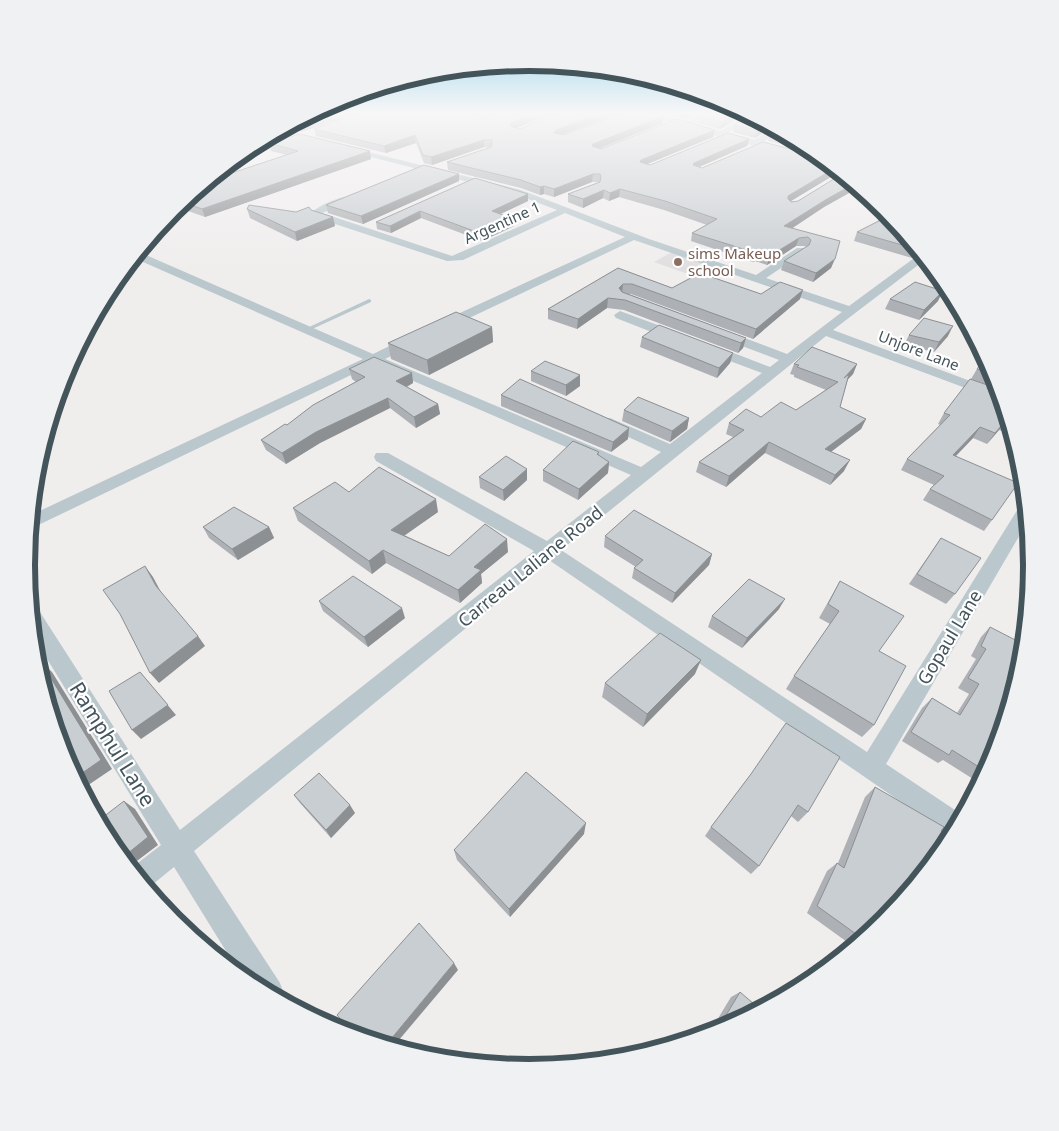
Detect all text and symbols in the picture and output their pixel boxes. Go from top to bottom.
street label: Argentine 1 [460,196,544,248]
place label: sims Makeup school [688,243,781,280]
marker: sims Makeup school [672,256,684,268]
street label: Unjore Lane [876,325,962,375]
street label: Carreau Laliane Road [452,500,608,632]
street label: Gopaul Lane [911,585,987,689]
street label: Ramphul Lane [64,676,162,812]

